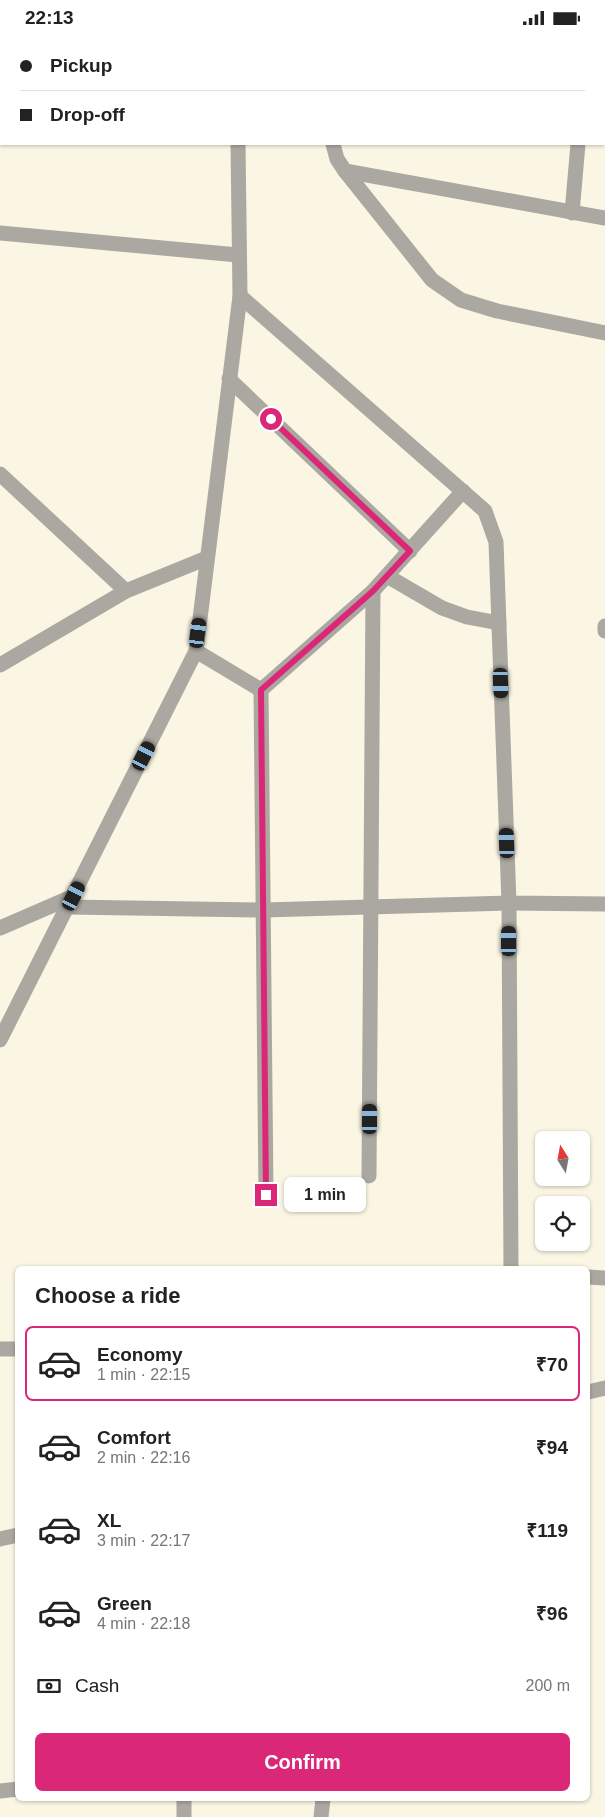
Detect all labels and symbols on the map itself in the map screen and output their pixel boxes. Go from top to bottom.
route start [260,408,282,430]
car [188,617,207,649]
car [492,668,509,698]
car [130,739,157,773]
car [498,828,515,858]
car [60,879,87,913]
car [501,926,516,956]
car [362,1104,377,1134]
north arrow [535,1131,590,1186]
callout: 1 min [284,1177,366,1213]
route end [255,1184,277,1206]

